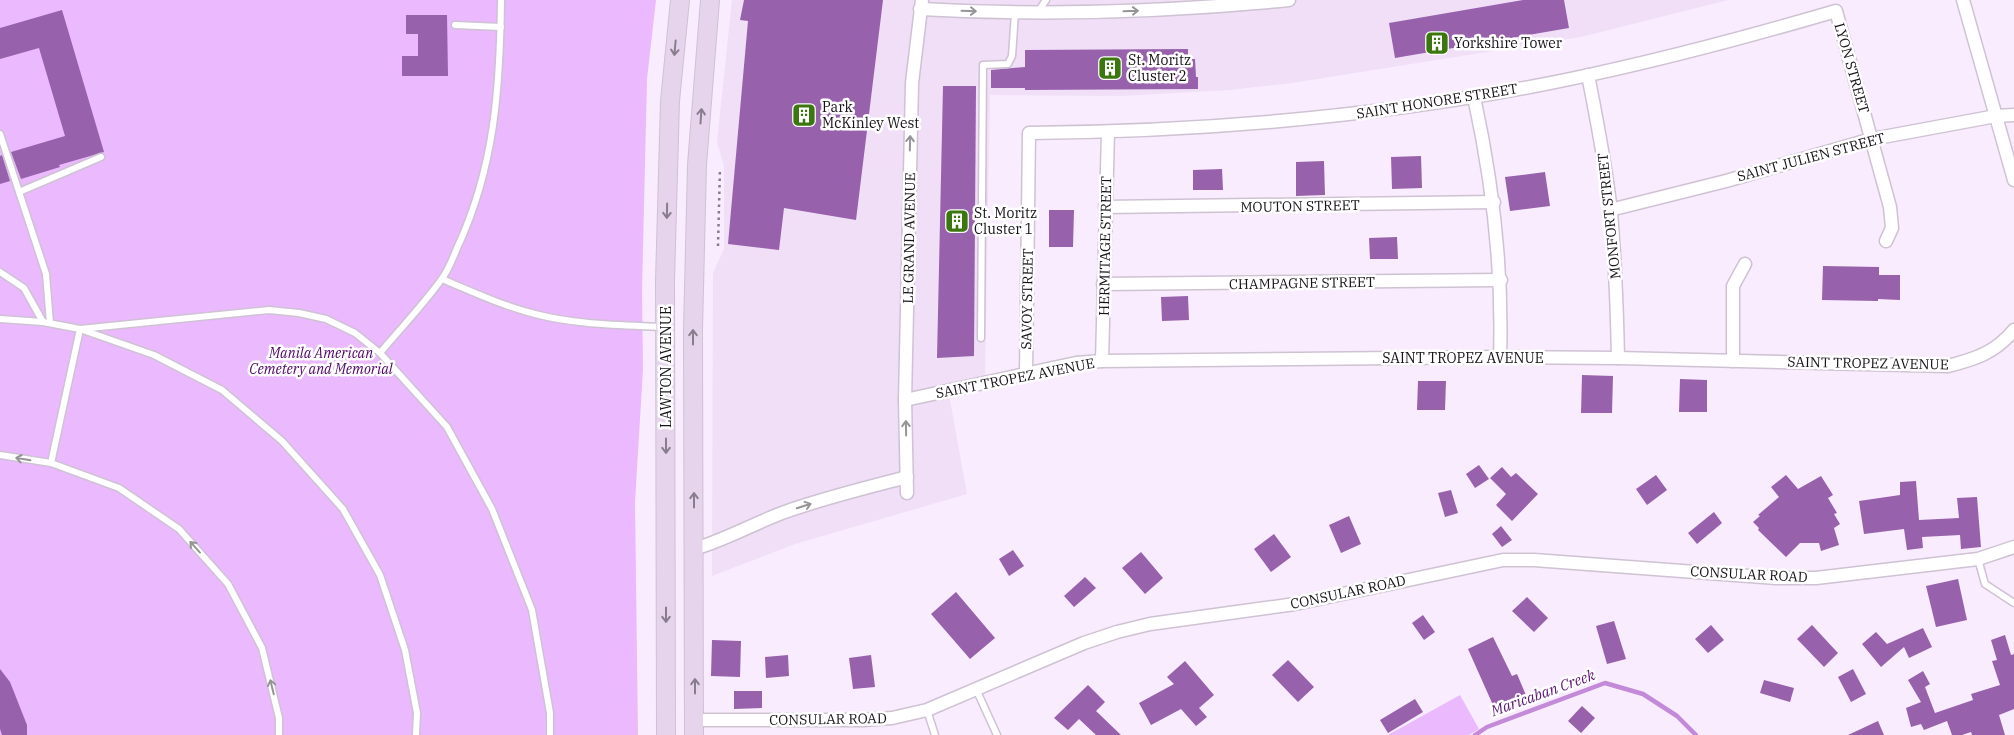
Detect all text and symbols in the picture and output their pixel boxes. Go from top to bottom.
one-way arrow [960,6,976,16]
one-way arrow [1123,7,1139,16]
street label: LYON STREET [1830,21,1874,115]
building icon: Yorkshire Tower [1424,30,1450,56]
place label: Yorkshire Tower [1454,34,1563,52]
one-way arrow [670,40,680,56]
place label: St. Moritz Cluster 2 [1128,51,1191,85]
building icon: St. Moritz Cluster 2 [1097,55,1123,81]
street label: SAINT HONORE STREET [1355,79,1519,123]
place label: Park McKinley West [822,98,919,132]
building icon: Park McKinley West [791,102,817,128]
one-way arrow [696,108,706,124]
street label: SAINT JULIEN STREET [1735,129,1887,185]
one-way arrow [906,136,915,152]
street label: MONFORT STREET [1593,152,1625,280]
street label: LE GRAND AVENUE [899,172,919,304]
street label: HERMITAGE STREET [1095,176,1115,316]
street label: MOUTON STREET [1240,196,1360,216]
one-way arrow [662,202,671,218]
place label: St. Moritz Cluster 1 [974,204,1037,238]
building icon: St. Moritz Cluster 1 [944,208,970,234]
street label: SAVOY STREET [1017,248,1037,350]
street label: CHAMPAGNE STREET [1229,273,1375,293]
street label: LAWTON AVENUE [657,306,675,428]
one-way arrow [688,330,698,346]
park label: Manila American Cemetery and Memorial [249,344,394,378]
street label: SAINT TROPEZ AVENUE [1382,349,1544,367]
street label: SAINT TROPEZ AVENUE [1787,353,1949,373]
street label: SAINT TROPEZ AVENUE [934,354,1096,402]
one-way arrow [901,421,911,437]
one-way arrow [661,438,671,454]
one-way arrow [15,453,31,463]
one-way arrow [689,492,699,508]
one-way arrow [795,500,811,510]
one-way arrow [189,540,201,553]
street label: CONSULAR ROAD [1690,562,1808,586]
street label: CONSULAR ROAD [1289,571,1407,613]
one-way arrow [661,606,671,622]
water label: Maricaban Creek [1487,665,1598,721]
one-way arrow [690,679,699,695]
one-way arrow [266,680,276,696]
street label: CONSULAR ROAD [769,709,887,729]

